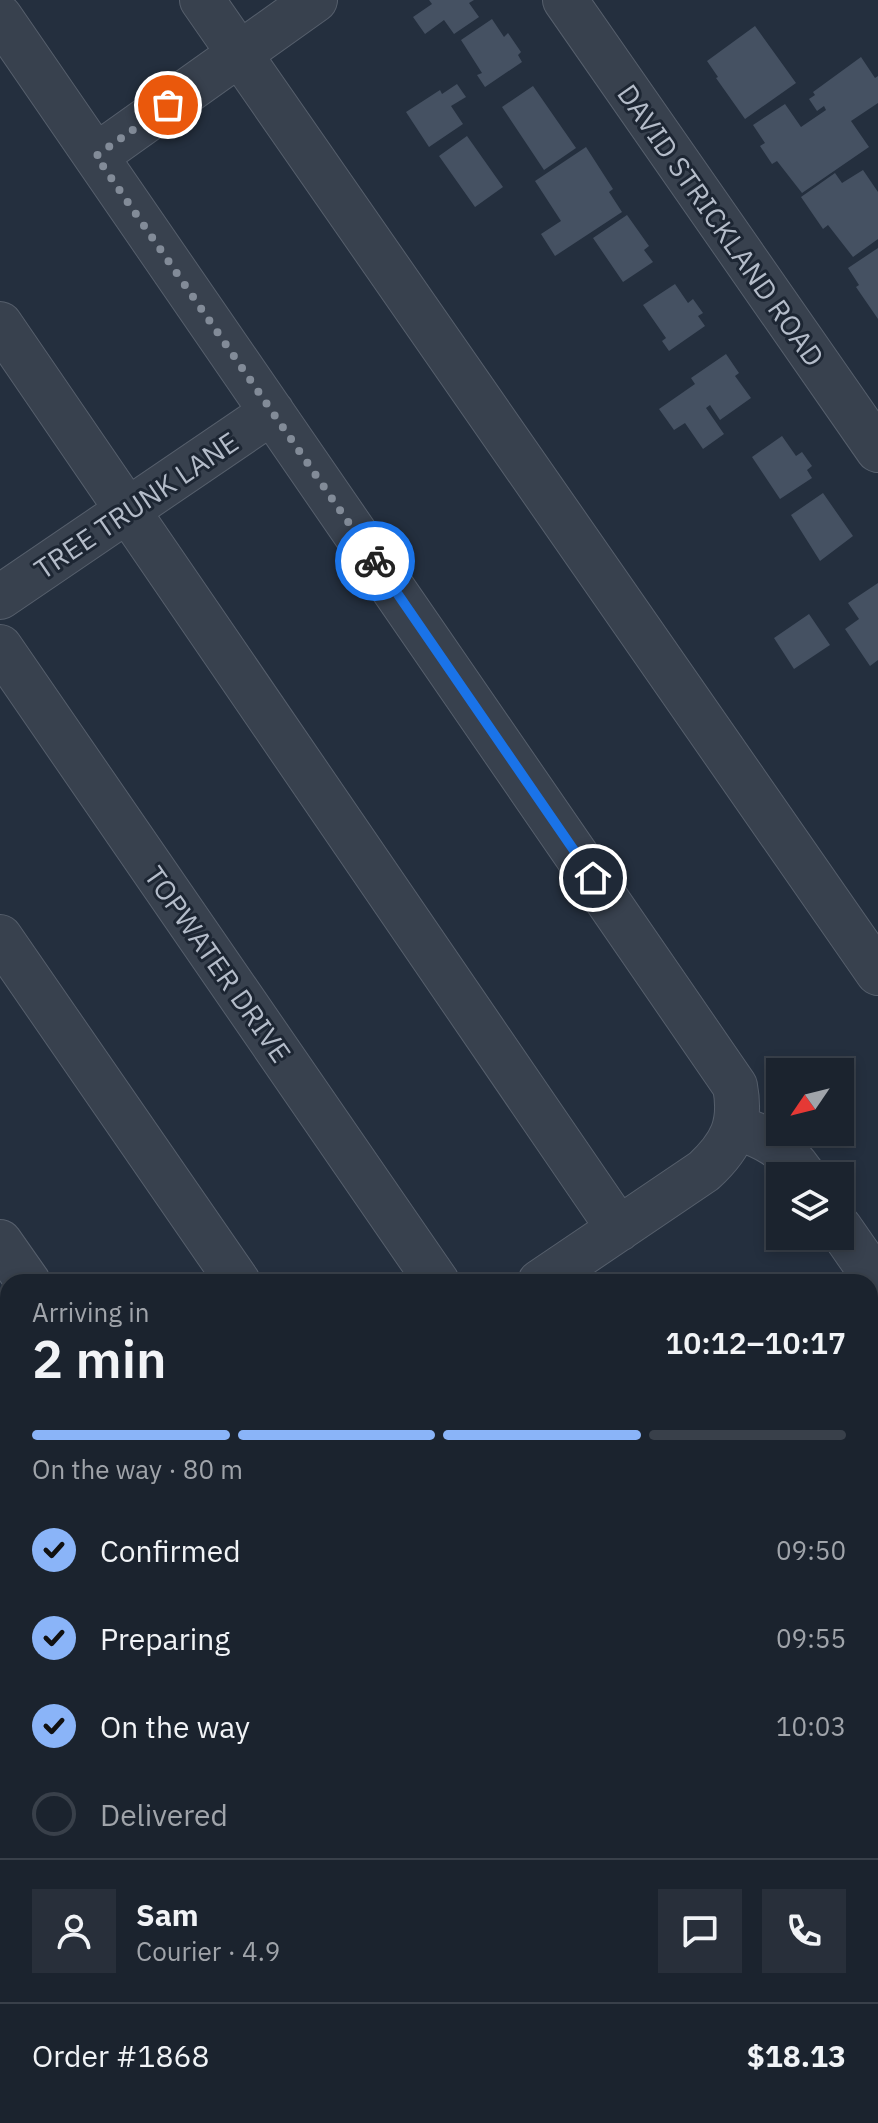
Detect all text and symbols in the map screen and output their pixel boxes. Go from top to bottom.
pin [134,71,202,139]
street label: DAVID STRICKLAND ROAD [609,77,833,373]
icon: bag [146,83,190,127]
street label: TREE TRUNK LANE [27,423,245,587]
courier [335,521,415,601]
icon: bike [353,539,397,583]
pin [559,844,627,912]
icon: home [571,856,615,900]
street label: TOPWATER DRIVE [136,859,300,1069]
north arrow [766,1058,854,1146]
map controls [766,1058,854,1250]
button: layers [766,1162,854,1250]
text: Arriving in [32,1295,149,1329]
text: 10:12–10:17 [665,1323,846,1362]
text: 2 min [32,1325,167,1392]
text: On the way · 80 m [32,1452,243,1486]
icon: check [32,1528,76,1572]
text: Confirmed [100,1531,241,1570]
text: 09:50 [776,1533,846,1567]
icon: check [32,1616,76,1660]
text: Preparing [100,1619,230,1658]
text: 09:55 [776,1621,846,1655]
icon: check [32,1704,76,1748]
text: On the way [100,1707,250,1746]
text: 10:03 [776,1709,846,1743]
text: Delivered [100,1795,228,1834]
button: person [32,1889,116,1973]
button: chat [658,1889,742,1973]
button: phone [762,1889,846,1973]
text: Sam [136,1895,199,1934]
text: Courier · 4.9 [136,1934,280,1968]
text: Order #1868 [32,2036,209,2075]
text: $18.13 [747,2036,846,2075]

